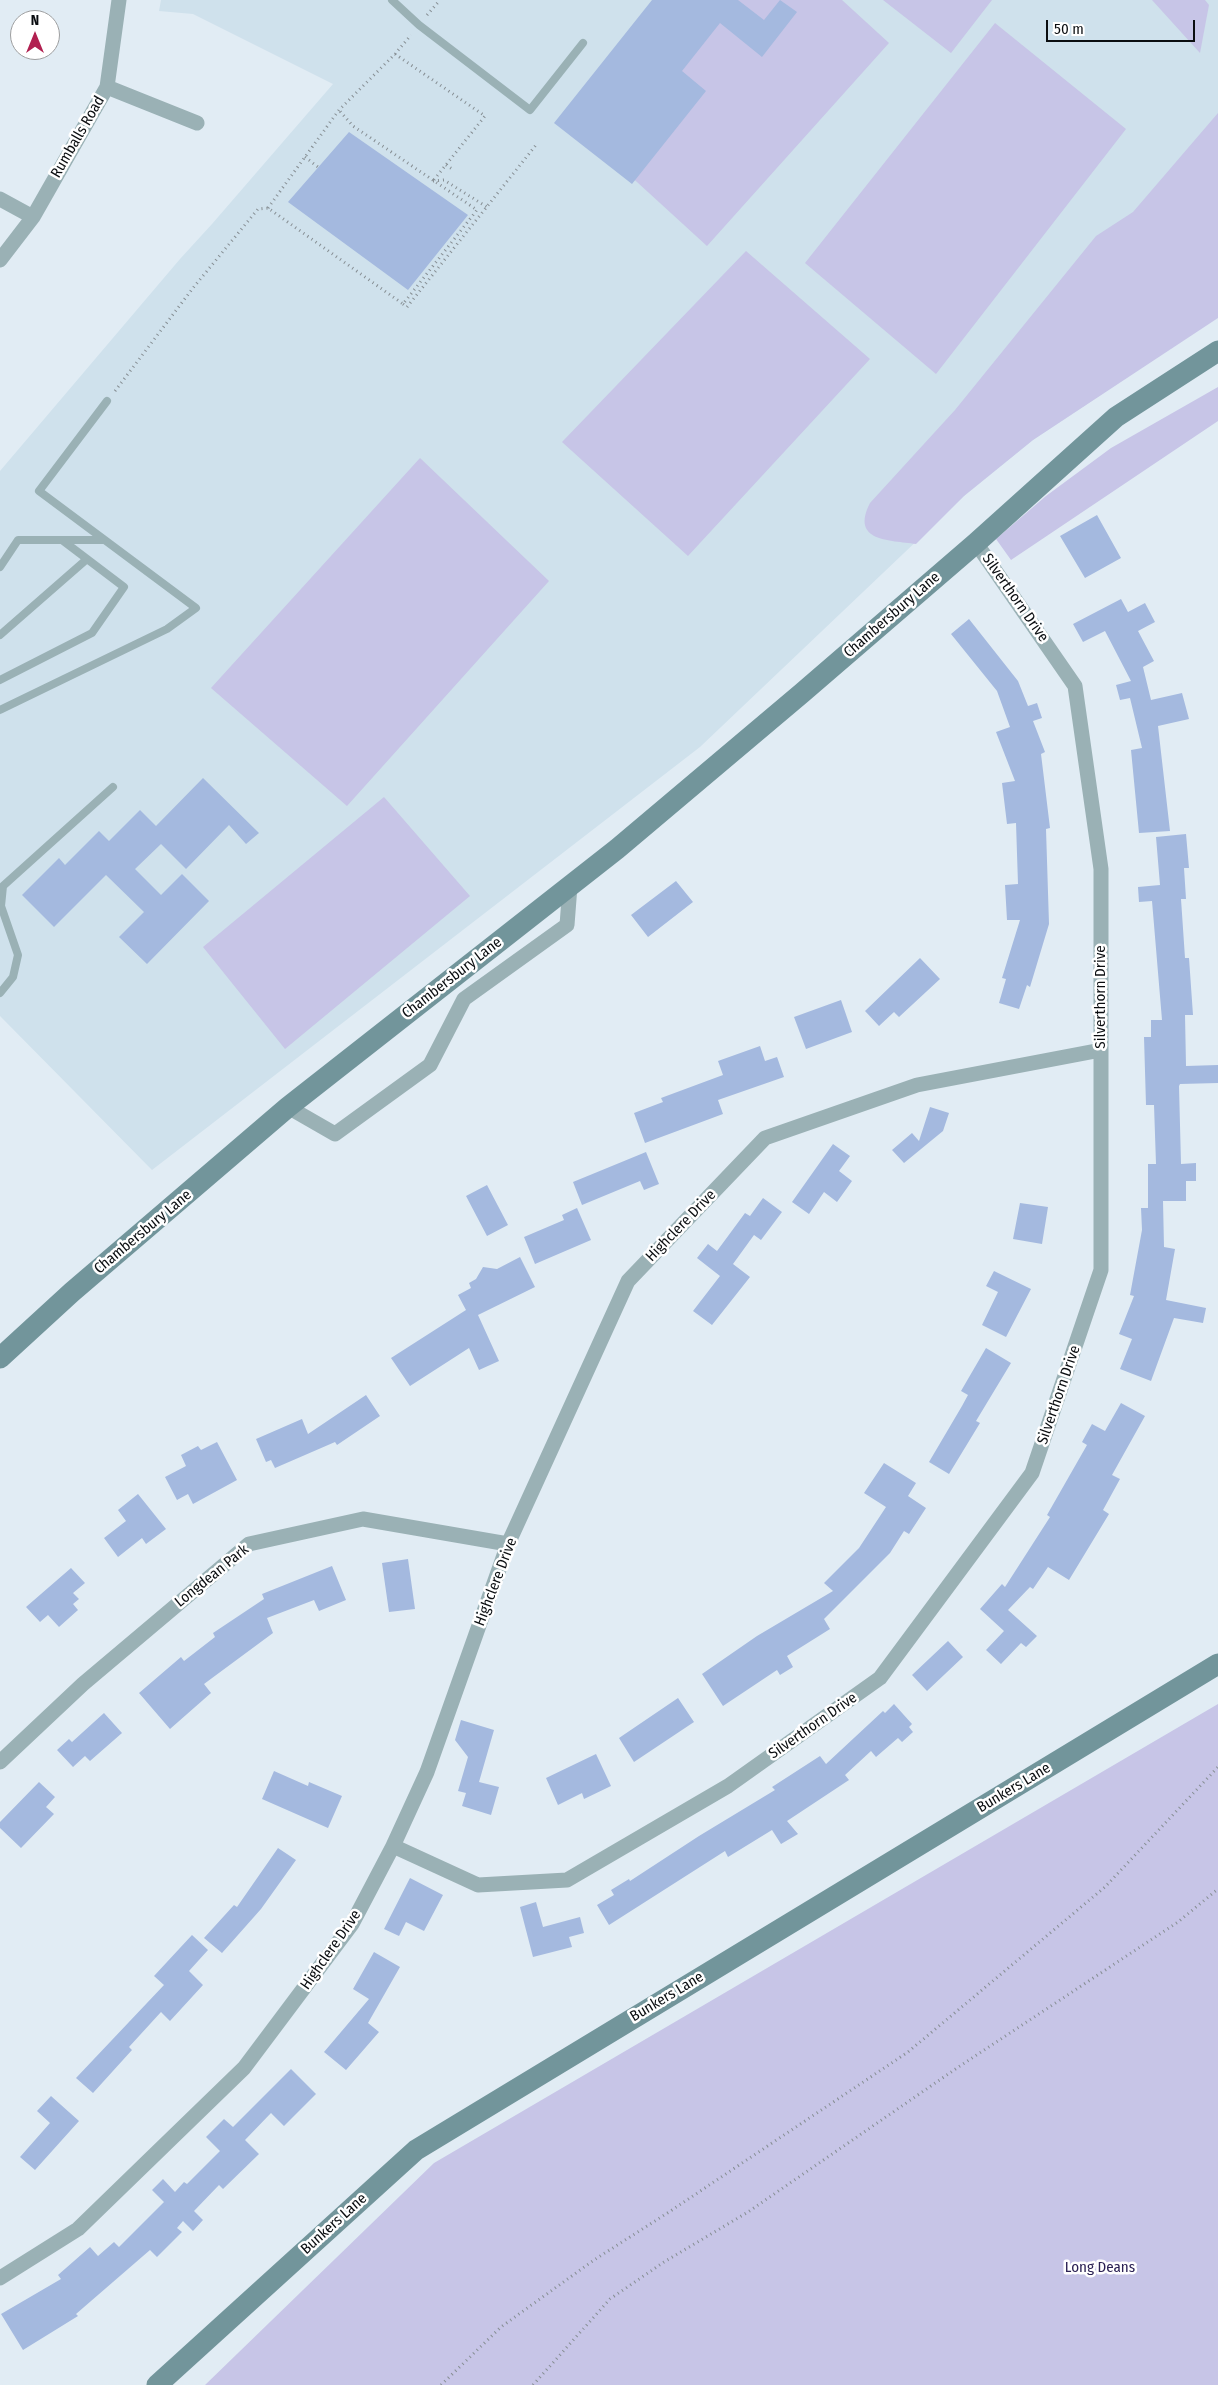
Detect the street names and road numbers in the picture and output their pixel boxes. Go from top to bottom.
street label: Rumballs Road [47,93,109,181]
street label: Silverthorn Drive [978,550,1052,646]
street label: Chambersbury Lane [840,568,944,662]
street label: Chambersbury Lane [399,933,505,1023]
street label: Silverthorn Drive [1092,945,1110,1049]
street label: Chambersbury Lane [91,1186,195,1278]
street label: Highclere Drive [642,1186,720,1266]
street label: Silverthorn Drive [1034,1343,1084,1447]
street label: Highclere Drive [471,1535,521,1629]
street label: Longdean Park [171,1541,253,1611]
street label: Silverthorn Drive [765,1689,861,1763]
street label: Bunkers Lane [974,1759,1054,1817]
street label: Highclere Drive [297,1907,365,1993]
street label: Bunkers Lane [627,1968,707,2026]
street label: Bunkers Lane [297,2190,371,2258]

